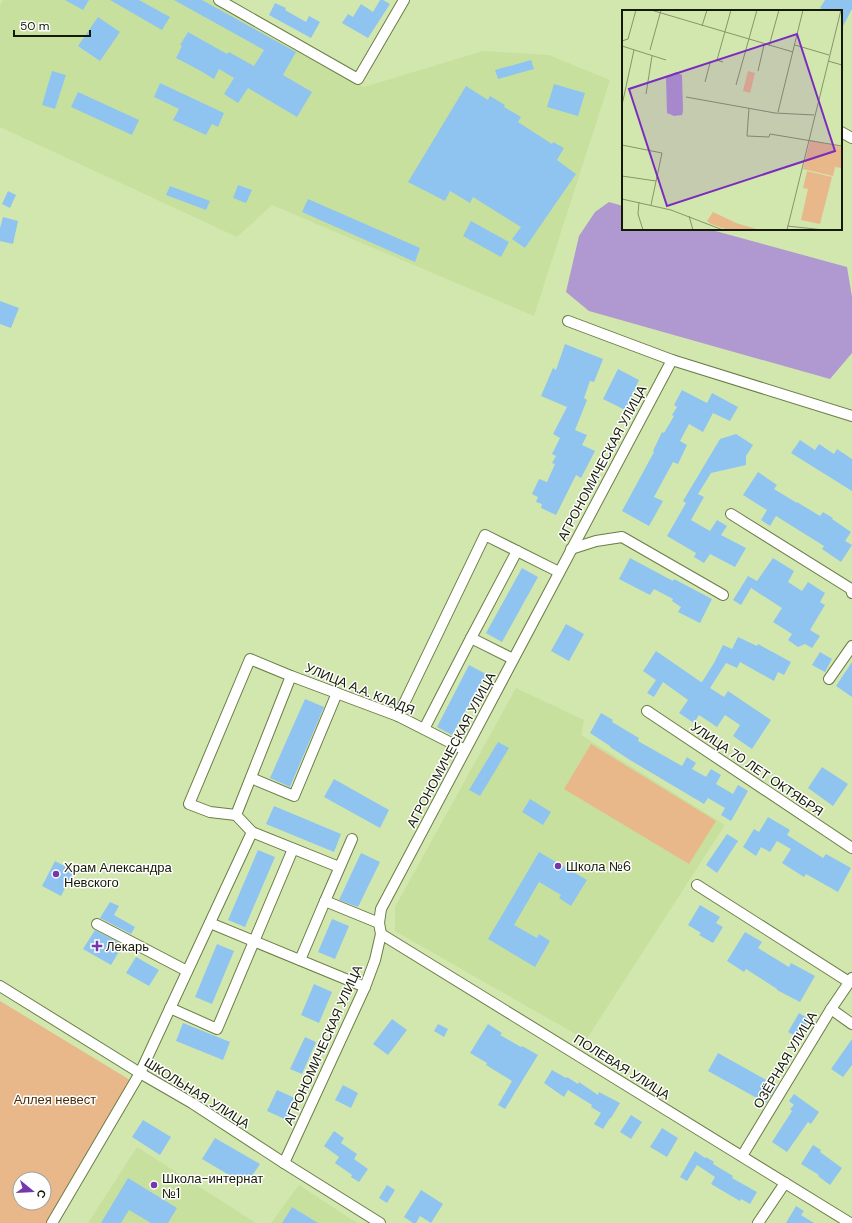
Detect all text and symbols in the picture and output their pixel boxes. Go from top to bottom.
inset map [622,10,842,230]
scale bar [14,12,90,38]
text: 50 m [20,18,49,34]
street label: АГРОНОМИЧЕСКАЯ УЛИЦА [554,382,650,544]
street label: УЛИЦА А.А. КЛАДЯ [303,659,417,719]
street label: АГРОНОМИЧЕСКАЯ УЛИЦА [403,669,499,831]
street label: УЛИЦА 70 ЛЕТ ОКТЯБРЯ [687,718,827,820]
place label: Школа №6 [566,858,631,875]
place label: Храм Александра Невского [64,859,173,891]
marker: Школа №6 [553,861,563,871]
marker: Храм Александра Невского [51,869,61,879]
place label: Лекарь [106,938,149,955]
marker: Лекарь [91,940,103,952]
street label: АГРОНОМИЧЕСКАЯ УЛИЦА [280,962,366,1128]
street label: ОЗЁРНАЯ УЛИЦА [749,1008,821,1112]
street label: ПОЛЕВАЯ УЛИЦА [571,1031,674,1104]
street label: ШКОЛЬНАЯ УЛИЦА [141,1054,253,1133]
park label: Аллея невест [14,1091,96,1108]
place label: Школа-интернат №1 [162,1170,263,1202]
north arrow [12,1171,52,1211]
marker: Школа-интернат №1 [149,1180,159,1190]
text: С [34,1188,49,1200]

